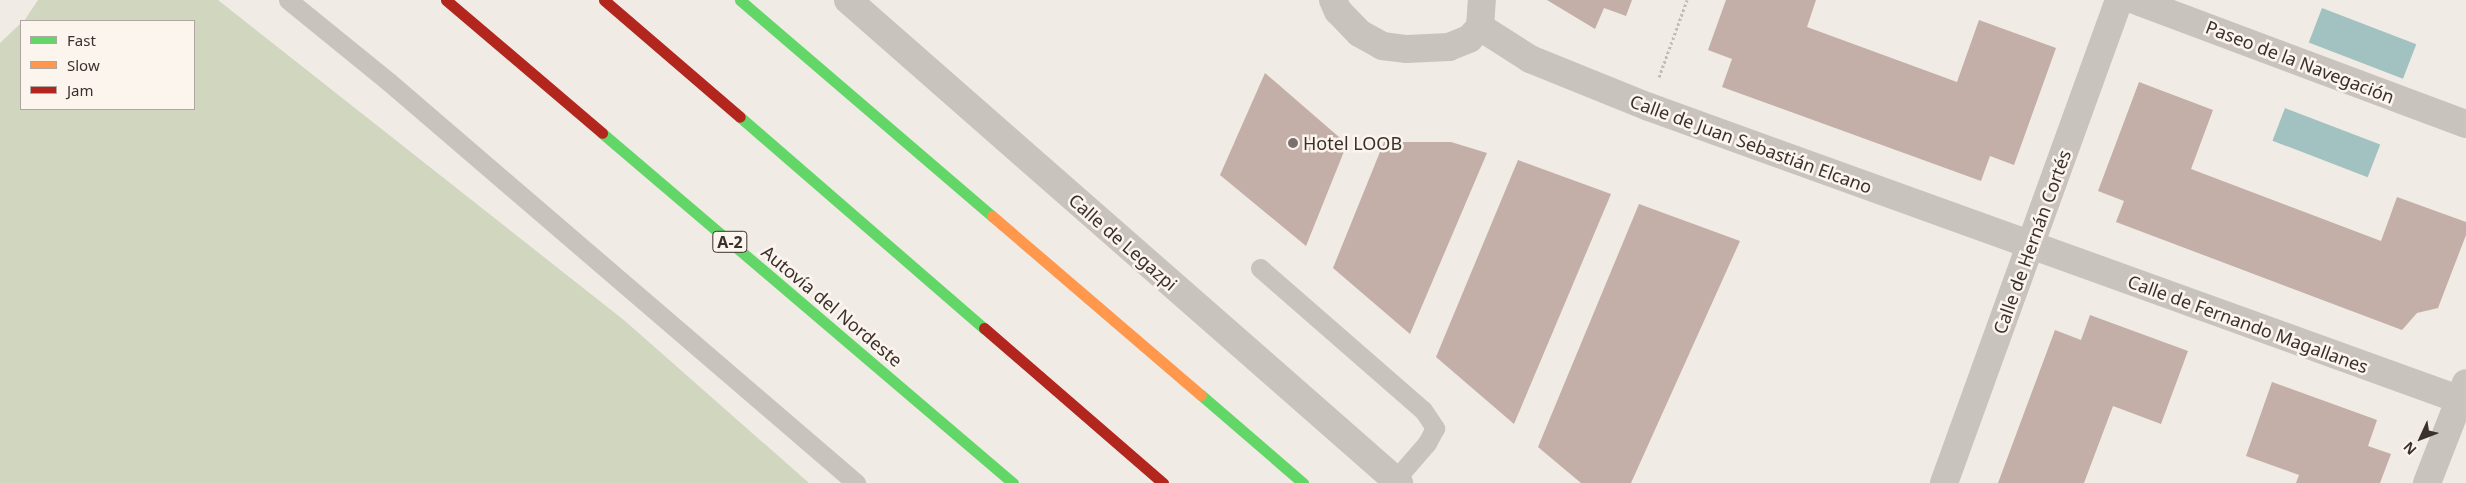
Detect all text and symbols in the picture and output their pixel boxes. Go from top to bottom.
street label: Paseo de la Navegación [2203,16,2397,108]
legend [20,20,195,110]
text: Fast [67,30,96,50]
text: Slow [67,55,100,75]
text: Jam [67,80,94,100]
street label: Calle de Juan Sebastián Elcano [1627,90,1875,198]
place label: Hotel LOOB [1303,132,1402,154]
marker: Hotel LOOB [1287,137,1299,149]
street label: Calle de Hernán Cortés [1989,147,2075,337]
street label: Calle de Legazpi [1064,189,1182,295]
road number: A-2 [711,228,749,256]
street label: Autovía del Nordeste [757,241,907,371]
street label: Calle de Fernando Magallanes [2125,270,2371,378]
north arrow [2396,413,2446,463]
text: N [2399,438,2421,459]

